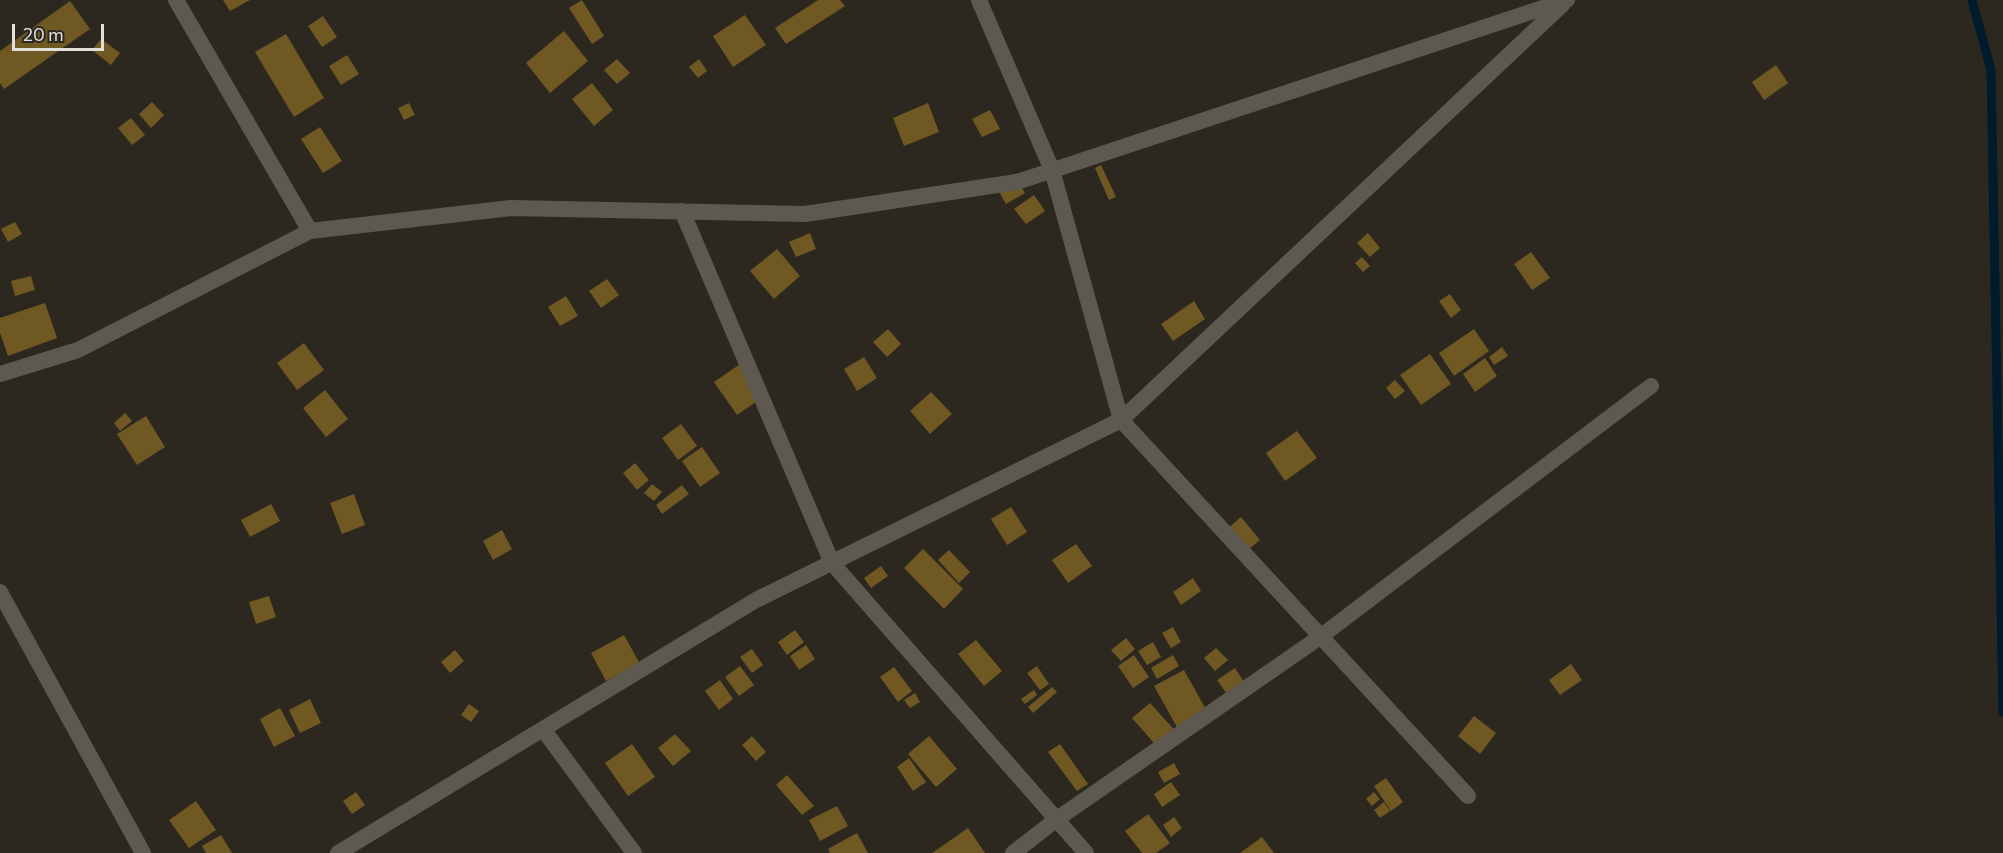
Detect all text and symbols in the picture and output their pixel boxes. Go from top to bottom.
scale bar [15,12,106,50]
text: 20 m [23,23,64,45]

